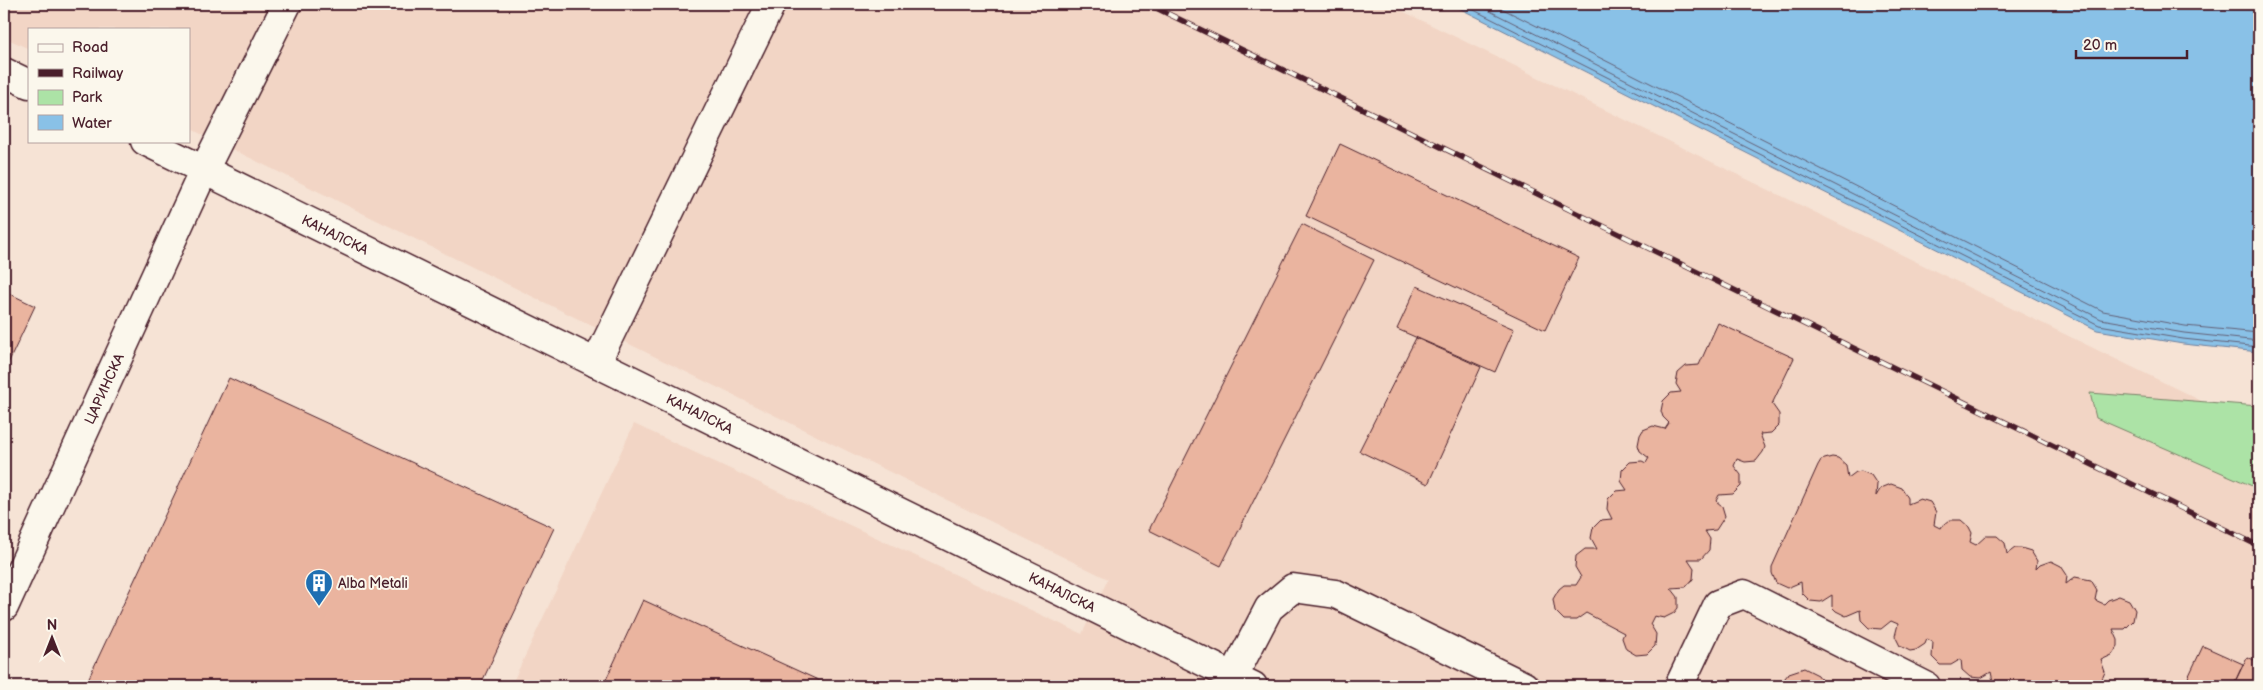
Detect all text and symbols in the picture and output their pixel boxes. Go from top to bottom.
legend [28,28,190,142]
scale bar [2076,28,2187,60]
text: 20 m [2083,36,2117,55]
text: Road [72,38,108,57]
text: Railway [72,64,123,83]
text: Park [72,88,103,107]
text: Water [72,114,112,133]
street label: КАНАЛСКА [299,211,372,259]
street label: ЦАРИНСКА [81,351,128,427]
street label: КАНАЛСКА [663,391,736,438]
building icon: Alba Metali [304,568,334,607]
street label: КАНАЛСКА [1026,569,1098,616]
place label: Alba Metali [338,575,408,592]
north arrow [28,612,78,662]
text: N [47,617,57,634]

